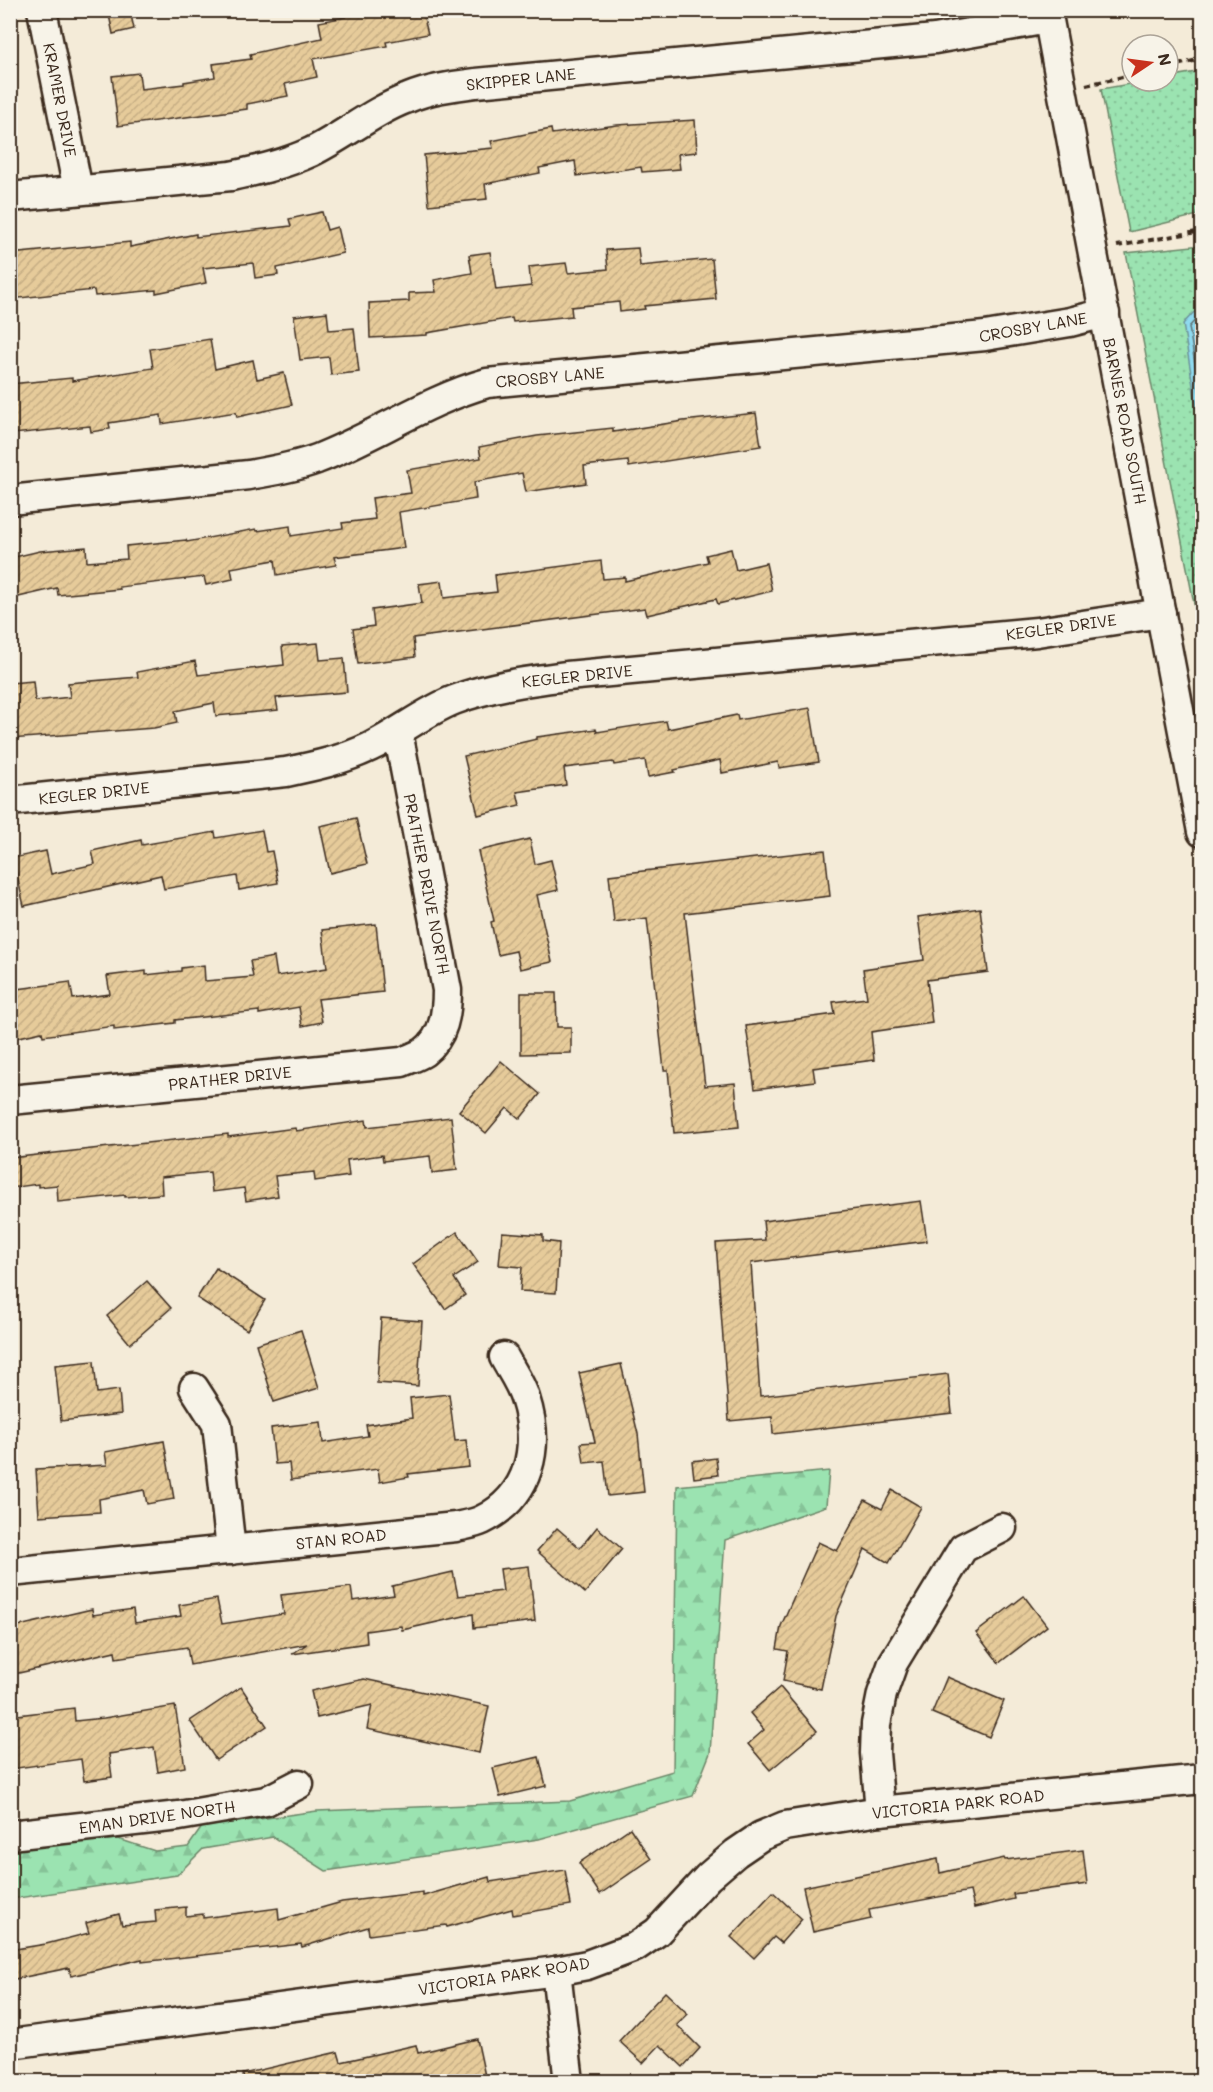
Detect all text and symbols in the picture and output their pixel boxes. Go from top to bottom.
north arrow [1120,33,1180,93]
street label: KRAMER DRIVE [39,41,82,159]
text: N [1154,51,1177,68]
street label: SKIPPER LANE [465,62,577,95]
street label: CROSBY LANE [977,307,1089,346]
street label: BARNES ROAD SOUTH [1099,336,1152,506]
street label: CROSBY LANE [495,361,605,392]
street label: KEGLER DRIVE [1004,608,1118,645]
street label: KEGLER DRIVE [520,659,633,692]
street label: KEGLER DRIVE [37,776,150,809]
street label: PRATHER DRIVE NORTH [400,792,455,976]
street label: PRATHER DRIVE [167,1061,293,1094]
street label: STAN ROAD [295,1523,387,1554]
street label: VICTORIA PARK ROAD [871,1784,1045,1823]
street label: EMAN DRIVE NORTH [77,1795,237,1838]
street label: VICTORIA PARK ROAD [417,1952,591,1999]

